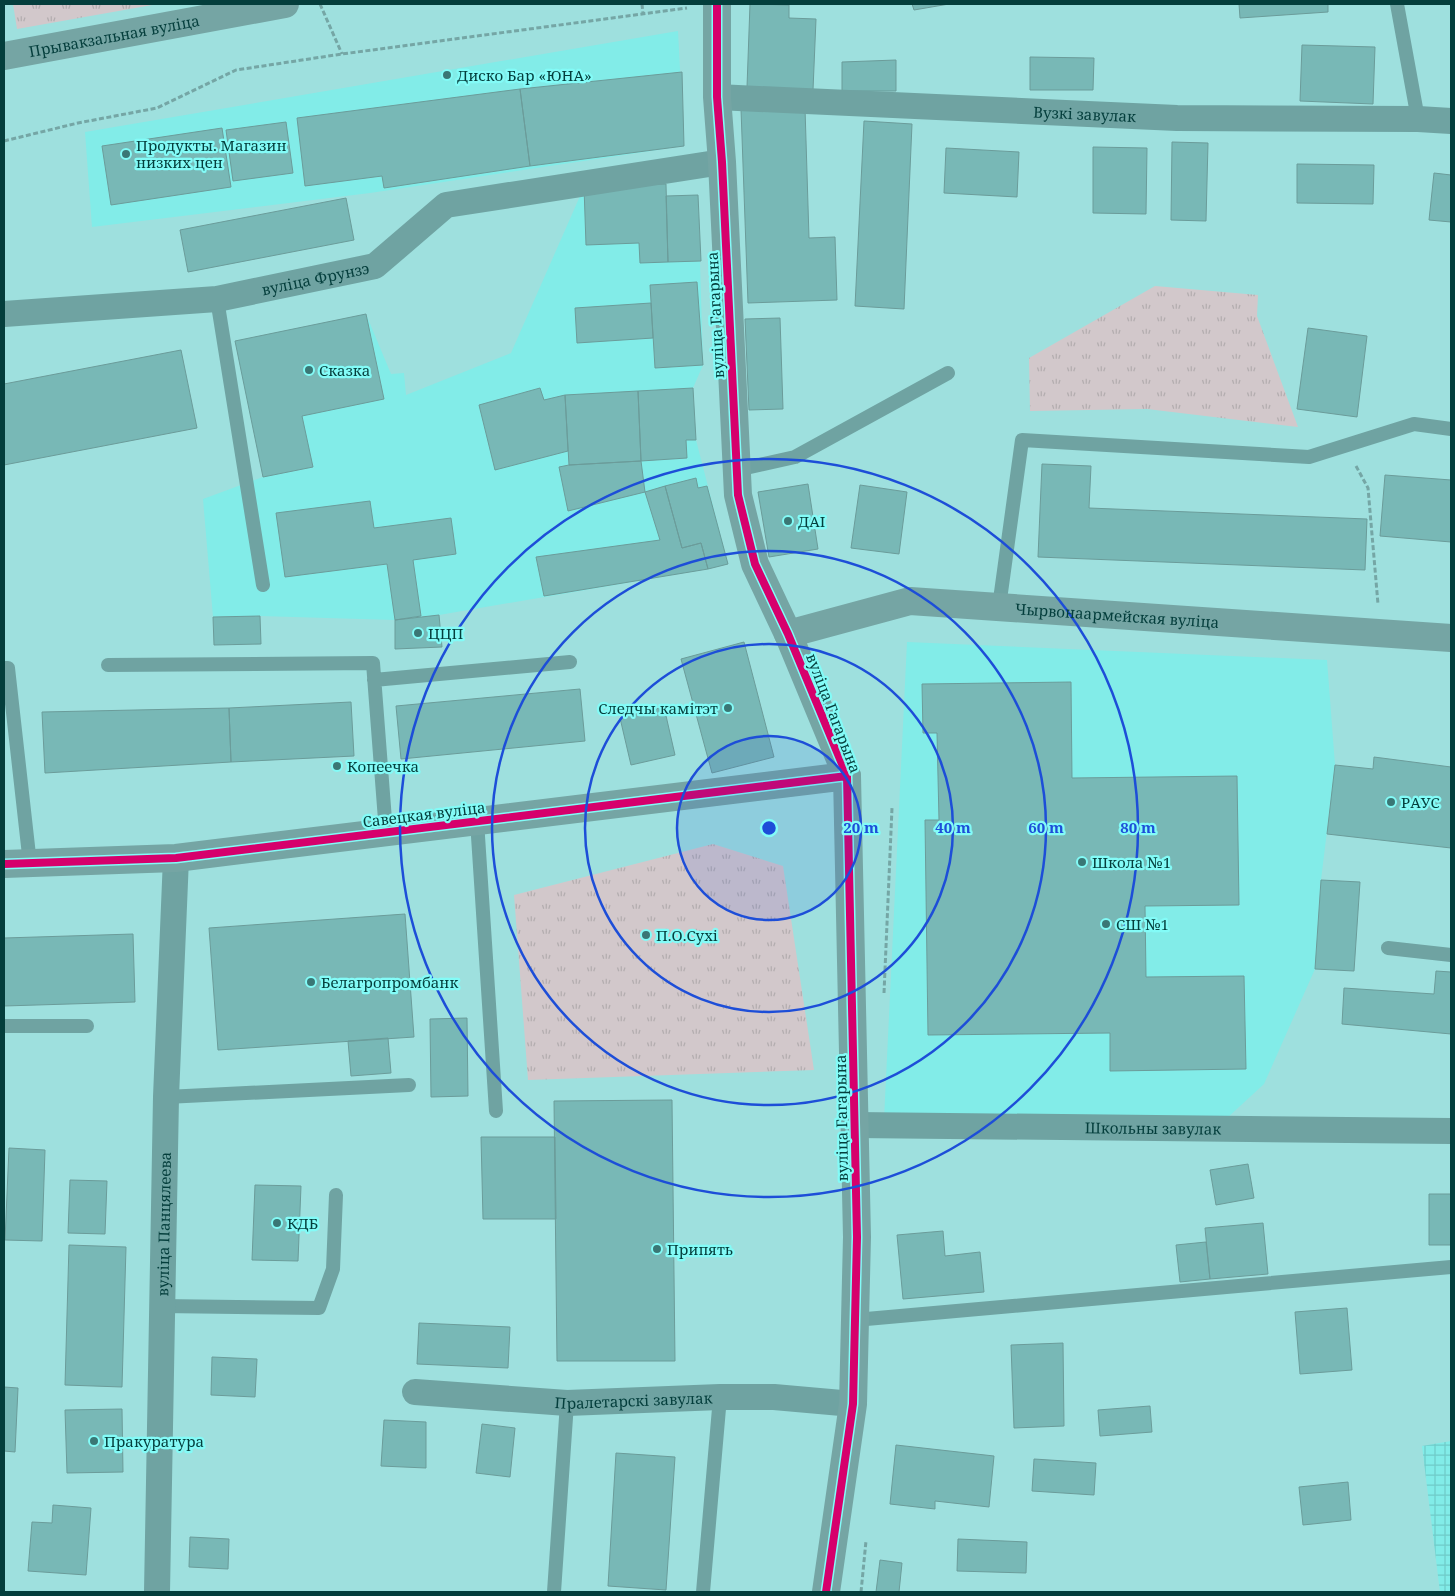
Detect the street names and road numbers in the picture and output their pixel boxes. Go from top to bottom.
street label: Прывакзальная вуліца [27,10,201,61]
street label: Вузкі завулак [1033,101,1136,126]
street label: вуліца Гагарына [702,251,728,379]
street label: вуліца Фрунзэ [260,258,371,299]
street label: Чырвонаармейская вуліца [1014,598,1220,632]
street label: вуліца Гагарына [802,650,866,776]
street label: Савецкая вуліца [361,797,487,831]
street label: вуліца Гагарына [830,1054,852,1182]
street label: Школьны завулак [1085,1117,1221,1139]
street label: вуліца Панцялеева [152,1152,175,1297]
street label: Пралетарскі завулак [554,1387,713,1413]

